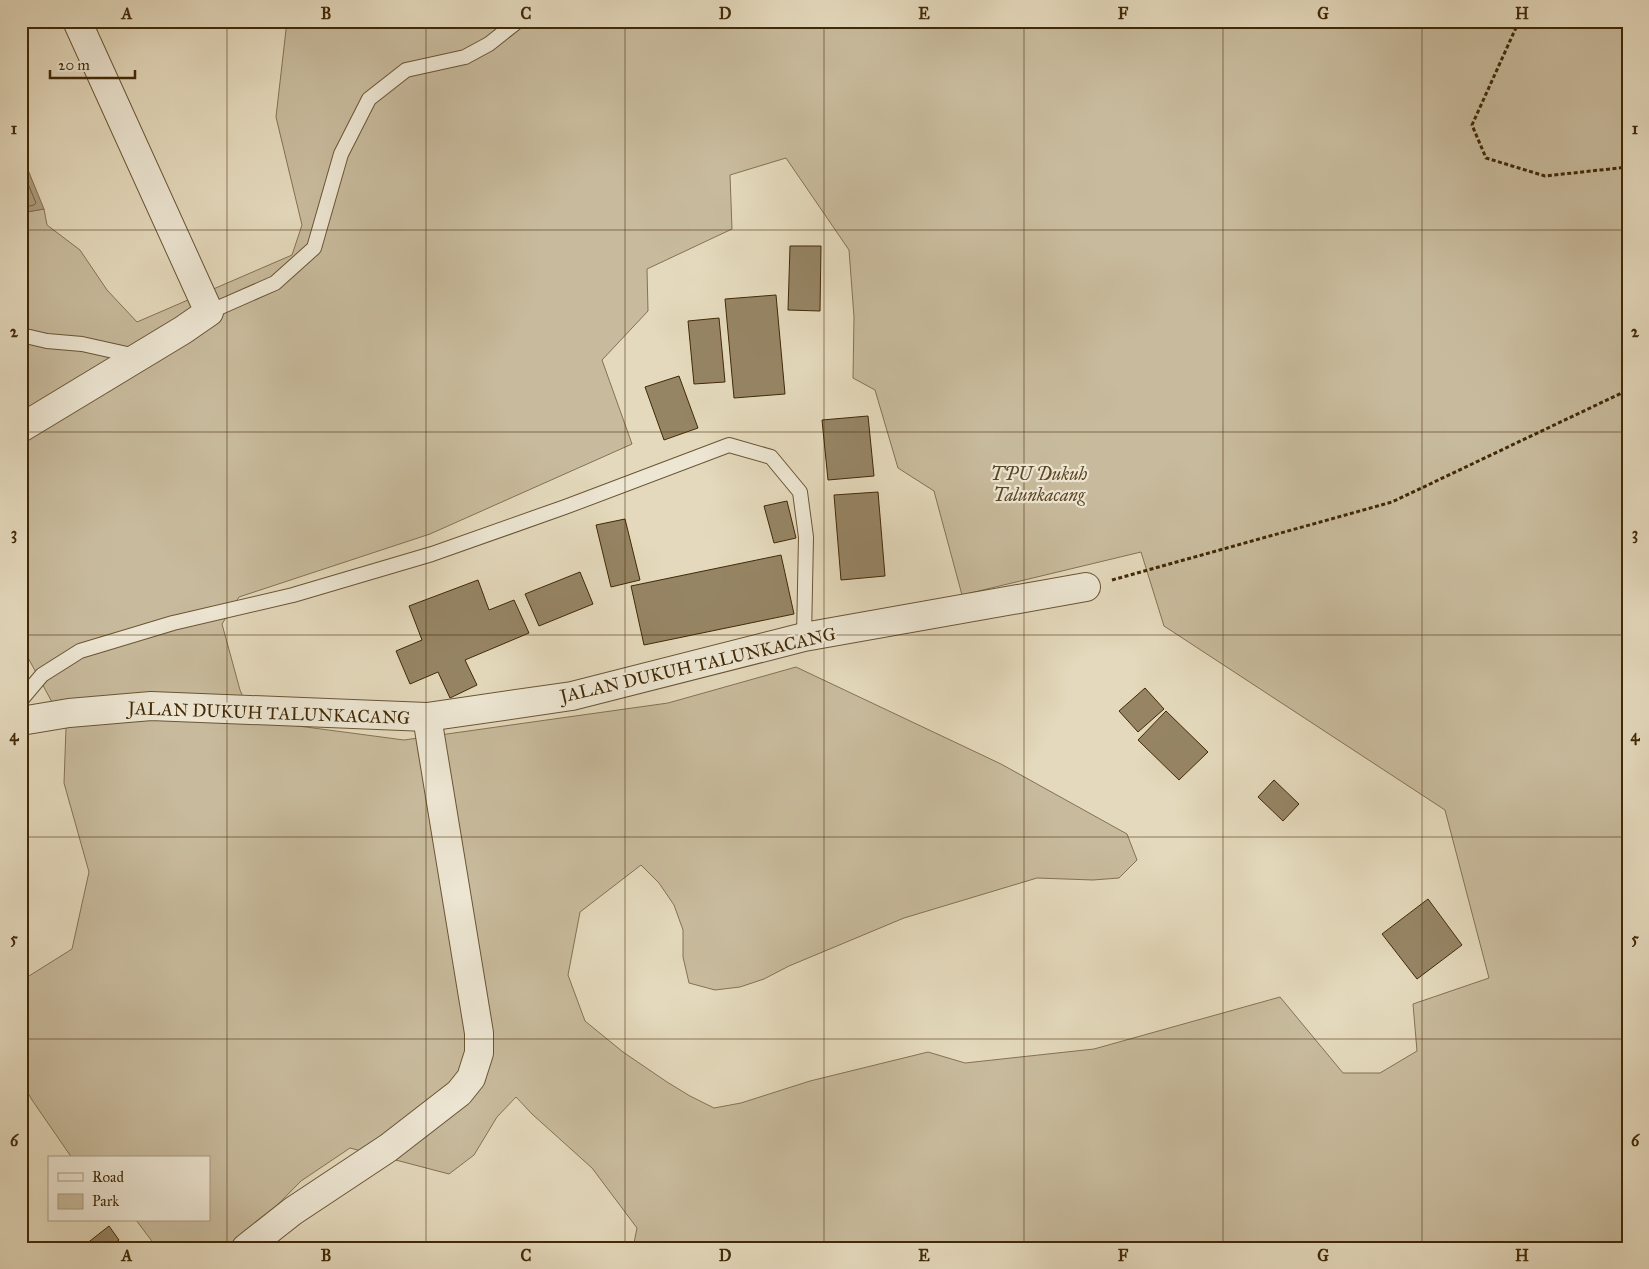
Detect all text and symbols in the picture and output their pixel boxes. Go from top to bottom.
text: A [121,4,133,23]
text: B [321,4,331,23]
text: C [521,4,532,23]
text: D [719,4,732,23]
text: E [918,4,930,23]
text: F [1118,4,1129,23]
text: G [1317,4,1329,23]
text: H [1515,4,1529,23]
scale bar [50,48,135,80]
text: 20 m [58,56,90,74]
text: 1 [11,119,18,138]
text: 1 [1632,119,1639,138]
text: 2 [10,322,19,341]
text: 2 [1631,322,1640,341]
park label: TPU Dukuh Talunkacang [991,463,1088,506]
text: 3 [11,524,17,544]
text: 3 [1632,524,1638,544]
street label: JALAN DUKUH TALUNKACANG [556,623,838,709]
street label: JALAN DUKUH TALUNKACANG [126,697,410,730]
text: 4 [10,726,20,746]
text: 4 [1631,726,1641,746]
text: 5 [10,929,18,948]
text: 5 [1631,929,1639,948]
text: 6 [10,1131,19,1150]
text: 6 [1631,1131,1640,1150]
legend [48,1156,210,1222]
text: Road [92,1168,124,1186]
text: Park [92,1192,119,1210]
text: A [121,1246,133,1265]
text: B [321,1246,331,1265]
text: C [521,1246,532,1265]
text: D [719,1246,732,1265]
text: E [918,1246,930,1265]
text: F [1118,1246,1129,1265]
text: G [1317,1246,1329,1265]
text: H [1515,1246,1529,1265]

